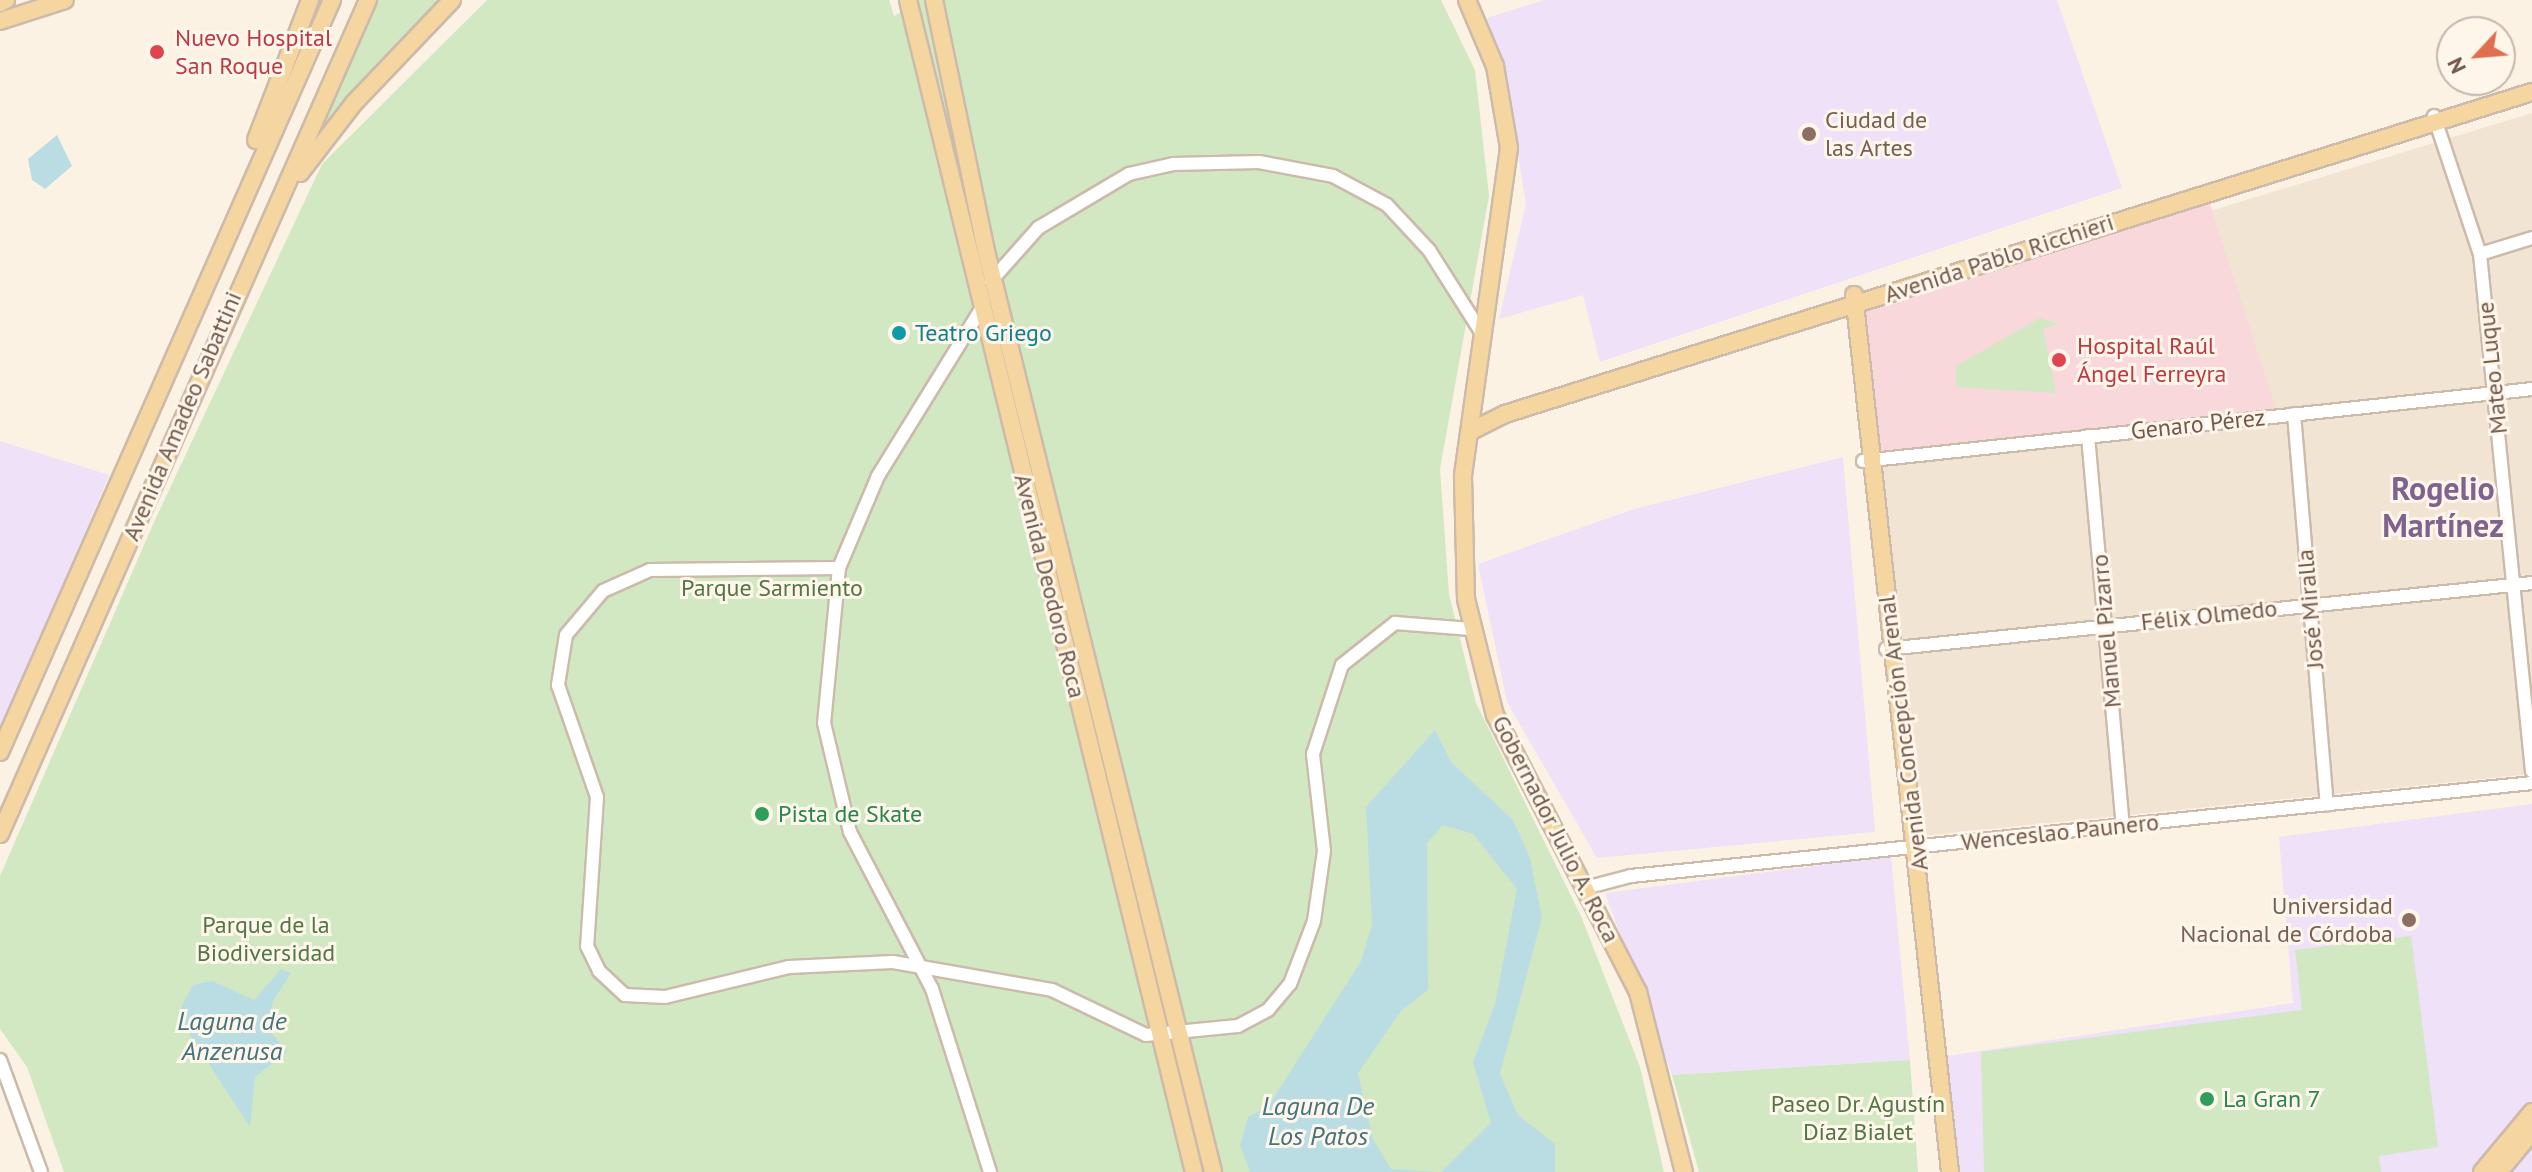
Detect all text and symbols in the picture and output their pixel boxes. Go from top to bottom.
north arrow [2436,16,2516,96]
place label: Nuevo Hospital San Roque [175,24,332,80]
marker: Nuevo Hospital San Roque [146,41,168,63]
text: N [2440,53,2472,78]
place label: Ciudad de las Artes [1825,106,1927,162]
marker: Ciudad de las Artes [1800,125,1818,143]
street label: Avenida Pablo Ricchieri [1881,207,2117,309]
street label: Avenida Amadeo Sabattini [116,287,248,545]
street label: Mateo Luque [2471,300,2513,436]
place label: Teatro Griego [915,319,1052,347]
marker: Teatro Griego [890,324,908,342]
place label: Hospital Raúl Ángel Ferreyra [2077,332,2226,388]
marker: Hospital Raúl Ángel Ferreyra [2048,349,2070,371]
street label: Genaro Pérez [2129,403,2267,445]
district label: Rogelio Martínez [2382,470,2504,545]
street label: Avenida Deodoro Roca [1008,471,1092,701]
street label: José Miralla [2290,548,2330,670]
street label: Manuel Pizarro [2085,553,2127,709]
park label: Parque Sarmiento [681,574,863,602]
street label: Avenida Concepción Arenal [1872,593,1934,873]
street label: Félix Olmedo [2139,593,2279,637]
street label: Gobernador Julio A. Roca [1486,709,1626,949]
place label: Pista de Skate [778,800,922,828]
marker: Pista de Skate [753,805,771,823]
street label: Wenceslao Paunero [1960,807,2160,857]
place label: Universidad Nacional de Córdoba [2180,892,2393,948]
park label: Parque de la Biodiversidad [197,911,335,967]
marker: Universidad Nacional de Córdoba [2400,911,2418,929]
water label: Laguna de Anzenusa [177,1005,287,1066]
place label: La Gran 7 [2223,1085,2321,1113]
water label: Laguna De Los Patos [1262,1090,1374,1152]
park label: Paseo Dr. Agustín Díaz Bialet [1769,1090,1947,1146]
marker: La Gran 7 [2198,1090,2216,1108]

